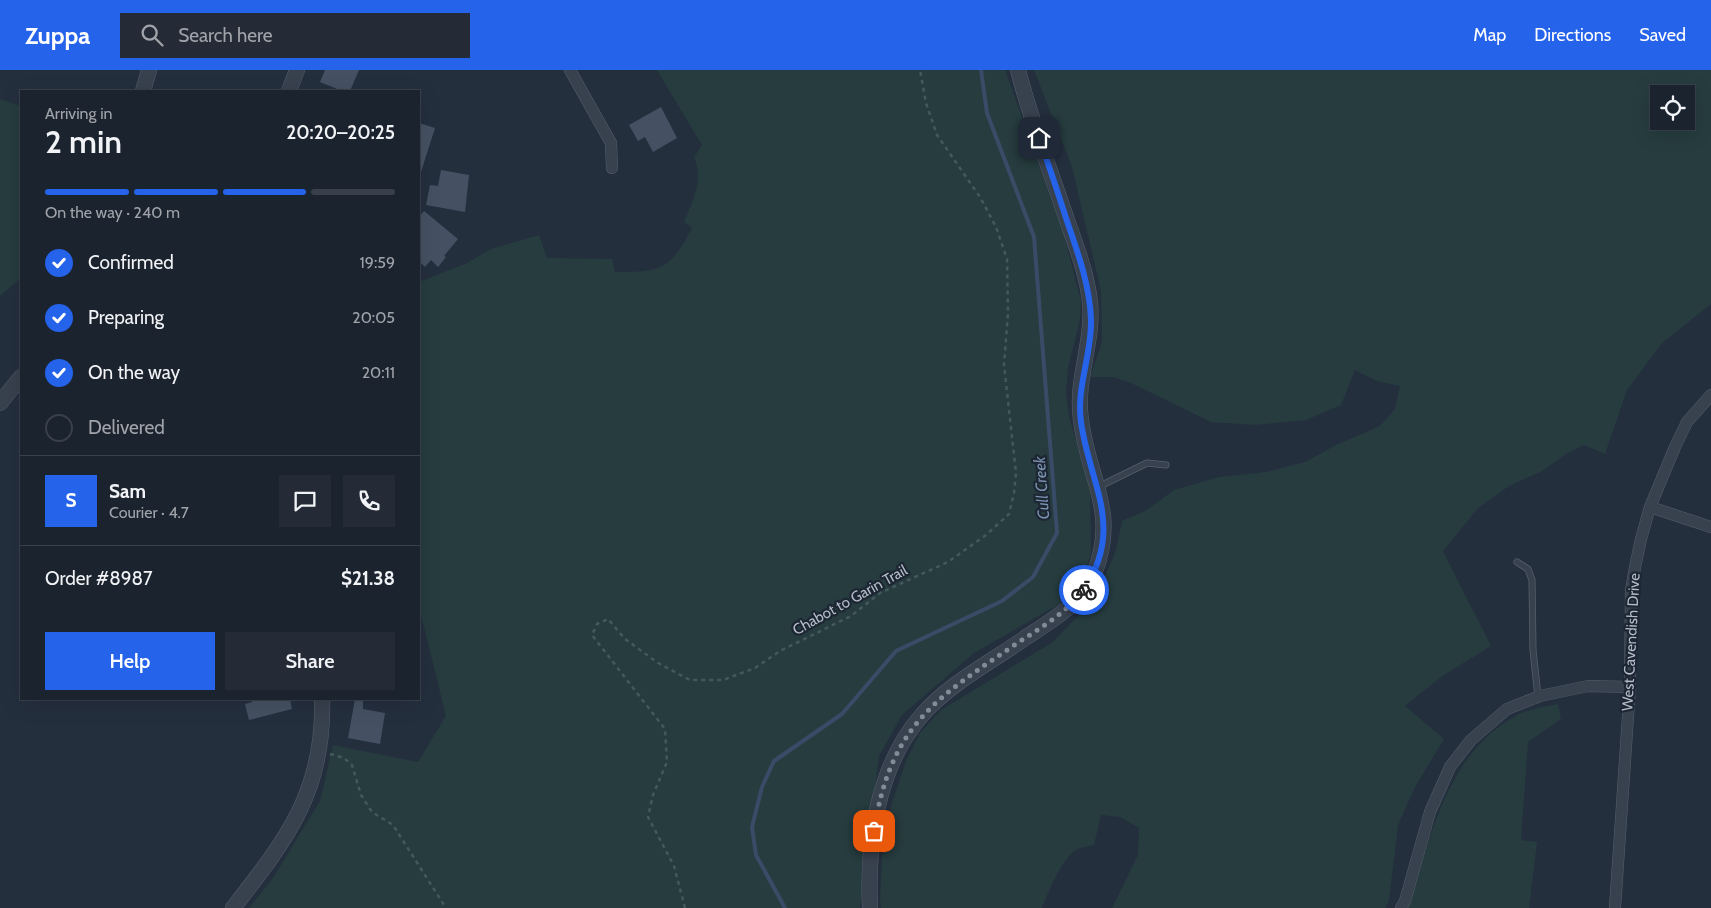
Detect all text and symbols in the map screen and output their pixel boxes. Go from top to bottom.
search box [120,13,470,58]
text: Zuppa [25,21,90,50]
icon: search [138,21,166,49]
text: Search here [178,24,273,47]
text: Map [1473,24,1506,46]
text: Directions [1534,24,1611,46]
text: Saved [1639,24,1686,46]
map controls [1650,85,1695,130]
button: locate [1650,85,1695,130]
text: Arriving in [45,104,112,123]
pin [1018,117,1060,159]
text: 20:20–20:25 [286,121,395,144]
text: 2 min [45,122,122,161]
icon: home [1025,124,1053,152]
text: On the way · 240 m [45,203,180,222]
icon: check [45,249,73,277]
text: Confirmed [88,251,174,274]
text: 19:59 [360,253,395,272]
icon: check [45,304,73,332]
text: Preparing [88,306,164,329]
text: 20:05 [352,308,395,327]
icon: check [45,359,73,387]
text: On the way [88,361,180,384]
text: 20:11 [362,363,395,382]
text: Delivered [88,416,165,439]
water label: Cull Creek [1030,455,1053,520]
button: chat [279,475,331,527]
button: phone [343,475,395,527]
text: Sam [109,480,146,503]
text: S [65,489,77,512]
text: Courier · 4.7 [109,503,189,522]
street label: Chabot to Garin Trail [790,561,911,639]
courier [1059,565,1109,615]
text: Order #8987 [45,567,153,590]
text: $21.38 [341,567,395,590]
street label: West Cavendish Drive [1618,572,1644,712]
icon: bike [1070,576,1098,604]
button: Help [45,632,215,690]
button: Share [225,632,395,690]
pin [853,810,895,852]
icon: bag [860,817,888,845]

